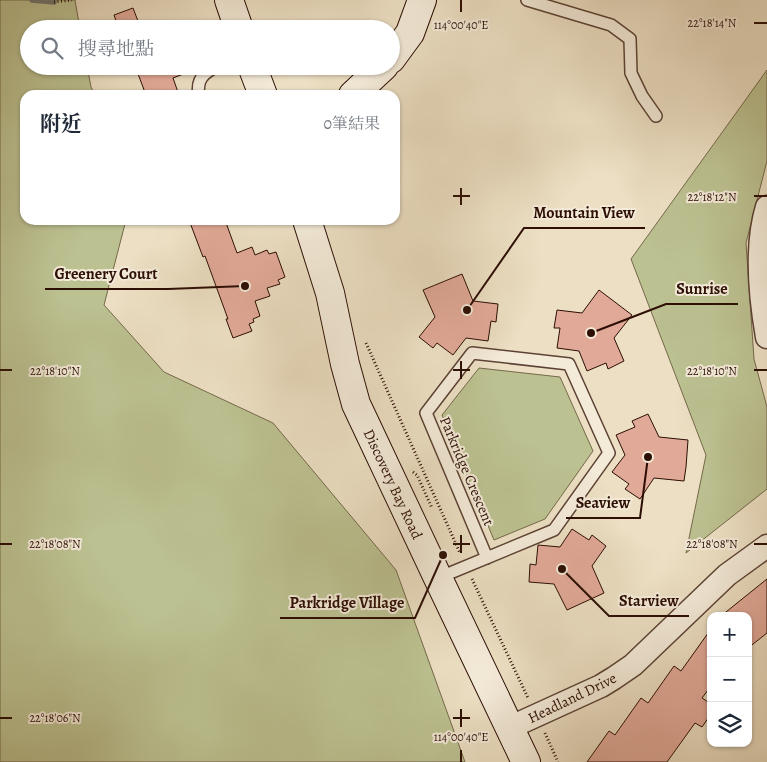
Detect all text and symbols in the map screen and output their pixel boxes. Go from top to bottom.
text: 22°18'14"N [688,15,737,31]
text: 114°00'40"E [434,17,488,33]
search box [20,20,400,75]
icon: search [38,34,66,62]
text: 搜尋地點 [78,36,154,62]
text: 附近 [40,110,82,138]
text: 0筆結果 [323,113,380,135]
text: 22°18'12"N [687,189,737,205]
callout: Mountain View [524,197,645,228]
text: Mountain View [533,202,635,224]
callout: Greenery Court [45,258,168,289]
text: Greenery Court [54,263,158,285]
callout: Sunrise [666,273,738,304]
text: Sunrise [676,278,728,300]
text: 22°18'10"N [30,363,80,379]
text: 22°18'10"N [687,363,737,379]
street label: Parkridge Crescent [435,413,499,529]
street label: Discovery Bay Road [359,426,428,543]
callout: Seaview [566,487,640,518]
text: Seaview [576,492,630,514]
text: 22°18'08"N [29,536,81,552]
text: 22°18'08"N [686,536,738,552]
callout: Starview [609,585,689,616]
callout: Parkridge Village [280,587,415,618]
text: Starview [619,590,679,612]
text: Parkridge Village [290,592,404,614]
map controls [707,612,752,747]
button: + [707,612,752,657]
button: − [707,657,752,702]
street label: Headland Drive [524,668,620,728]
button: layers [707,702,752,747]
text: 22°18'06"N [29,710,81,726]
text: 114°00'40"E [434,729,488,745]

